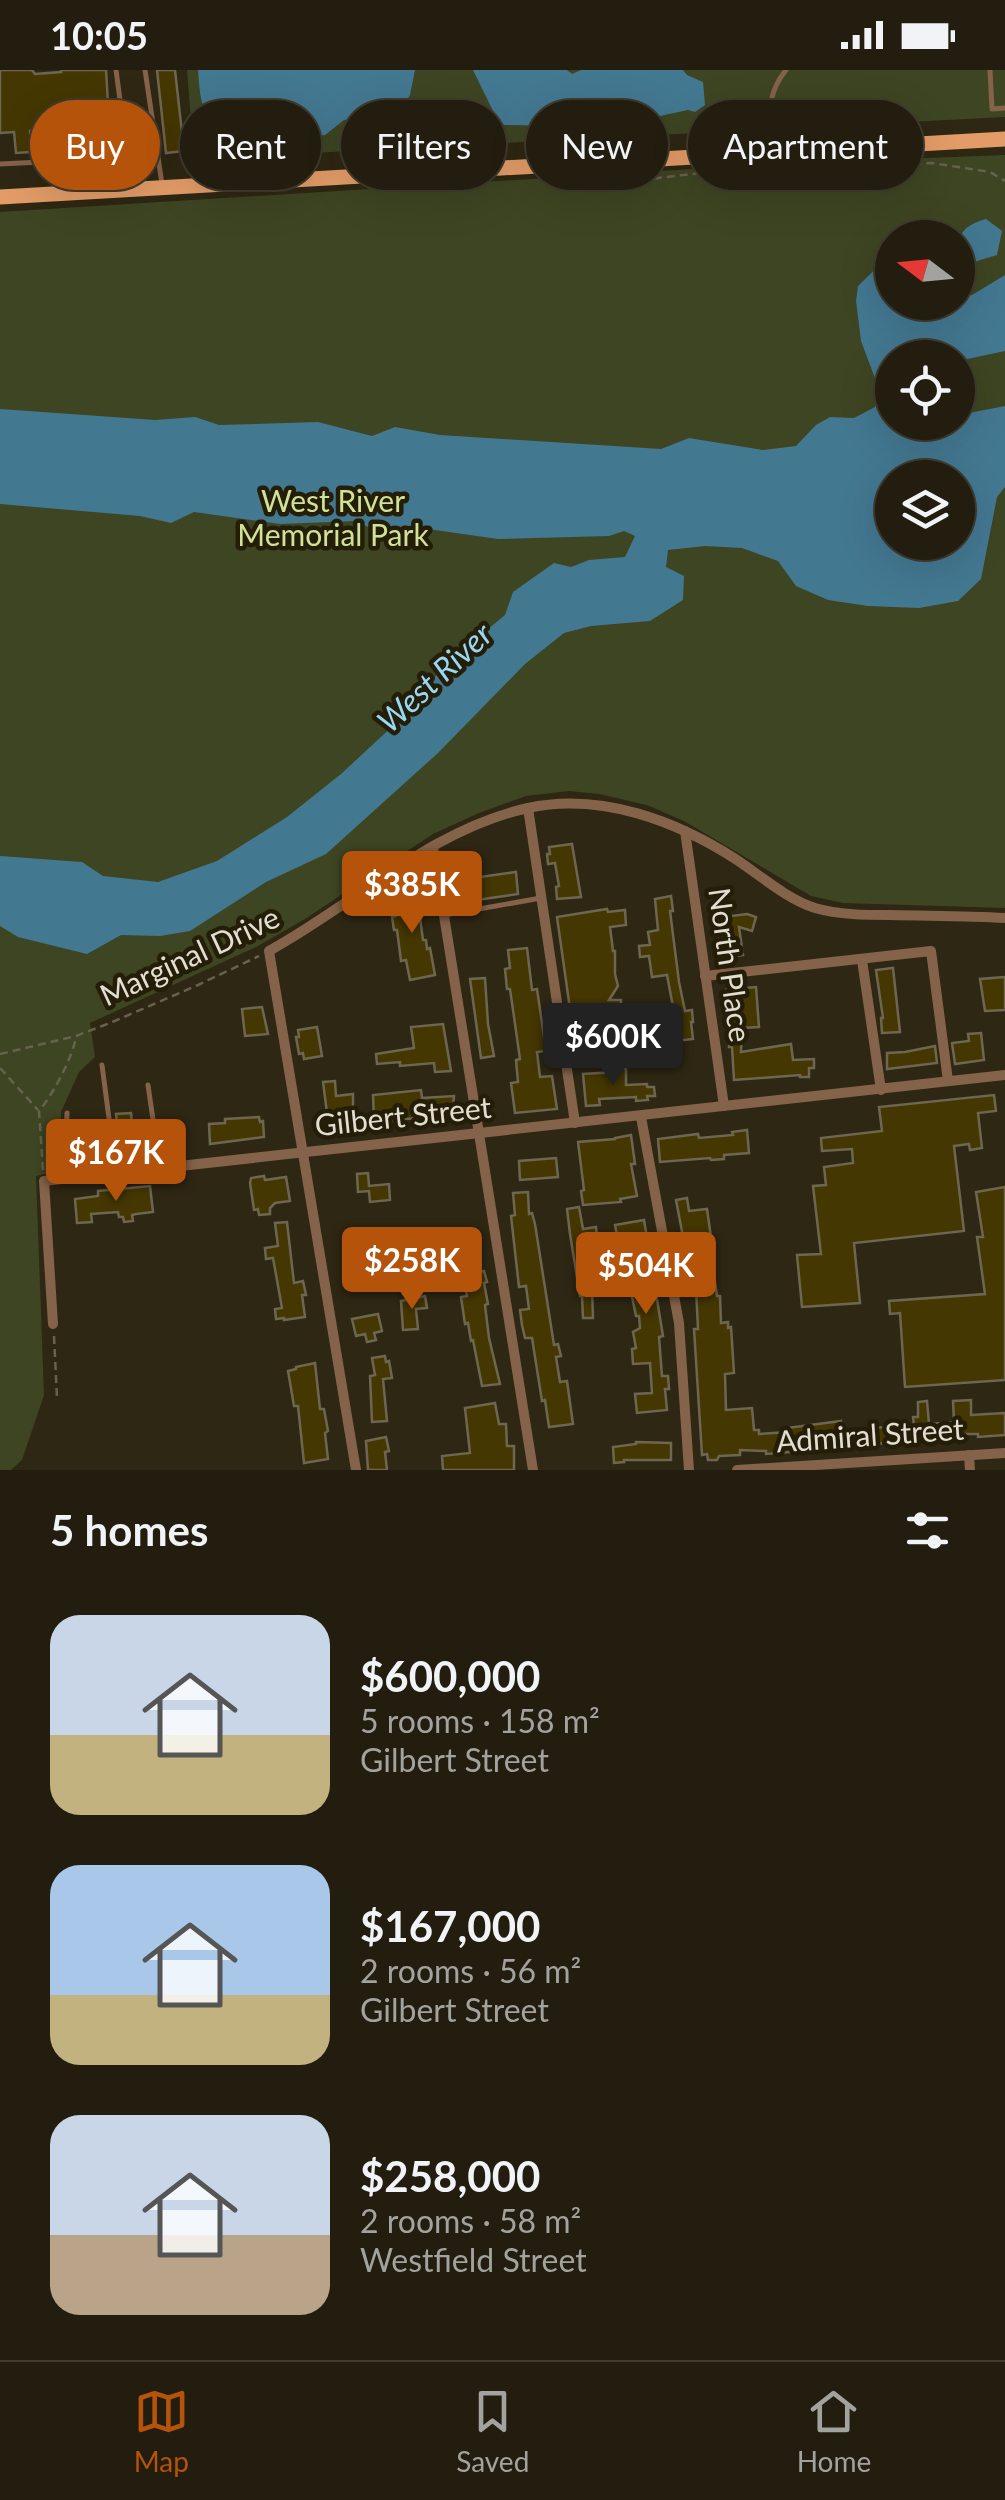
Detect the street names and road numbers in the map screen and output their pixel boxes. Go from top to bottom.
street label: North Place [702,885,760,1044]
street label: Marginal Drive [94,898,285,1012]
street label: Gilbert Street [313,1088,493,1142]
street label: Admiral Street [775,1409,965,1459]

